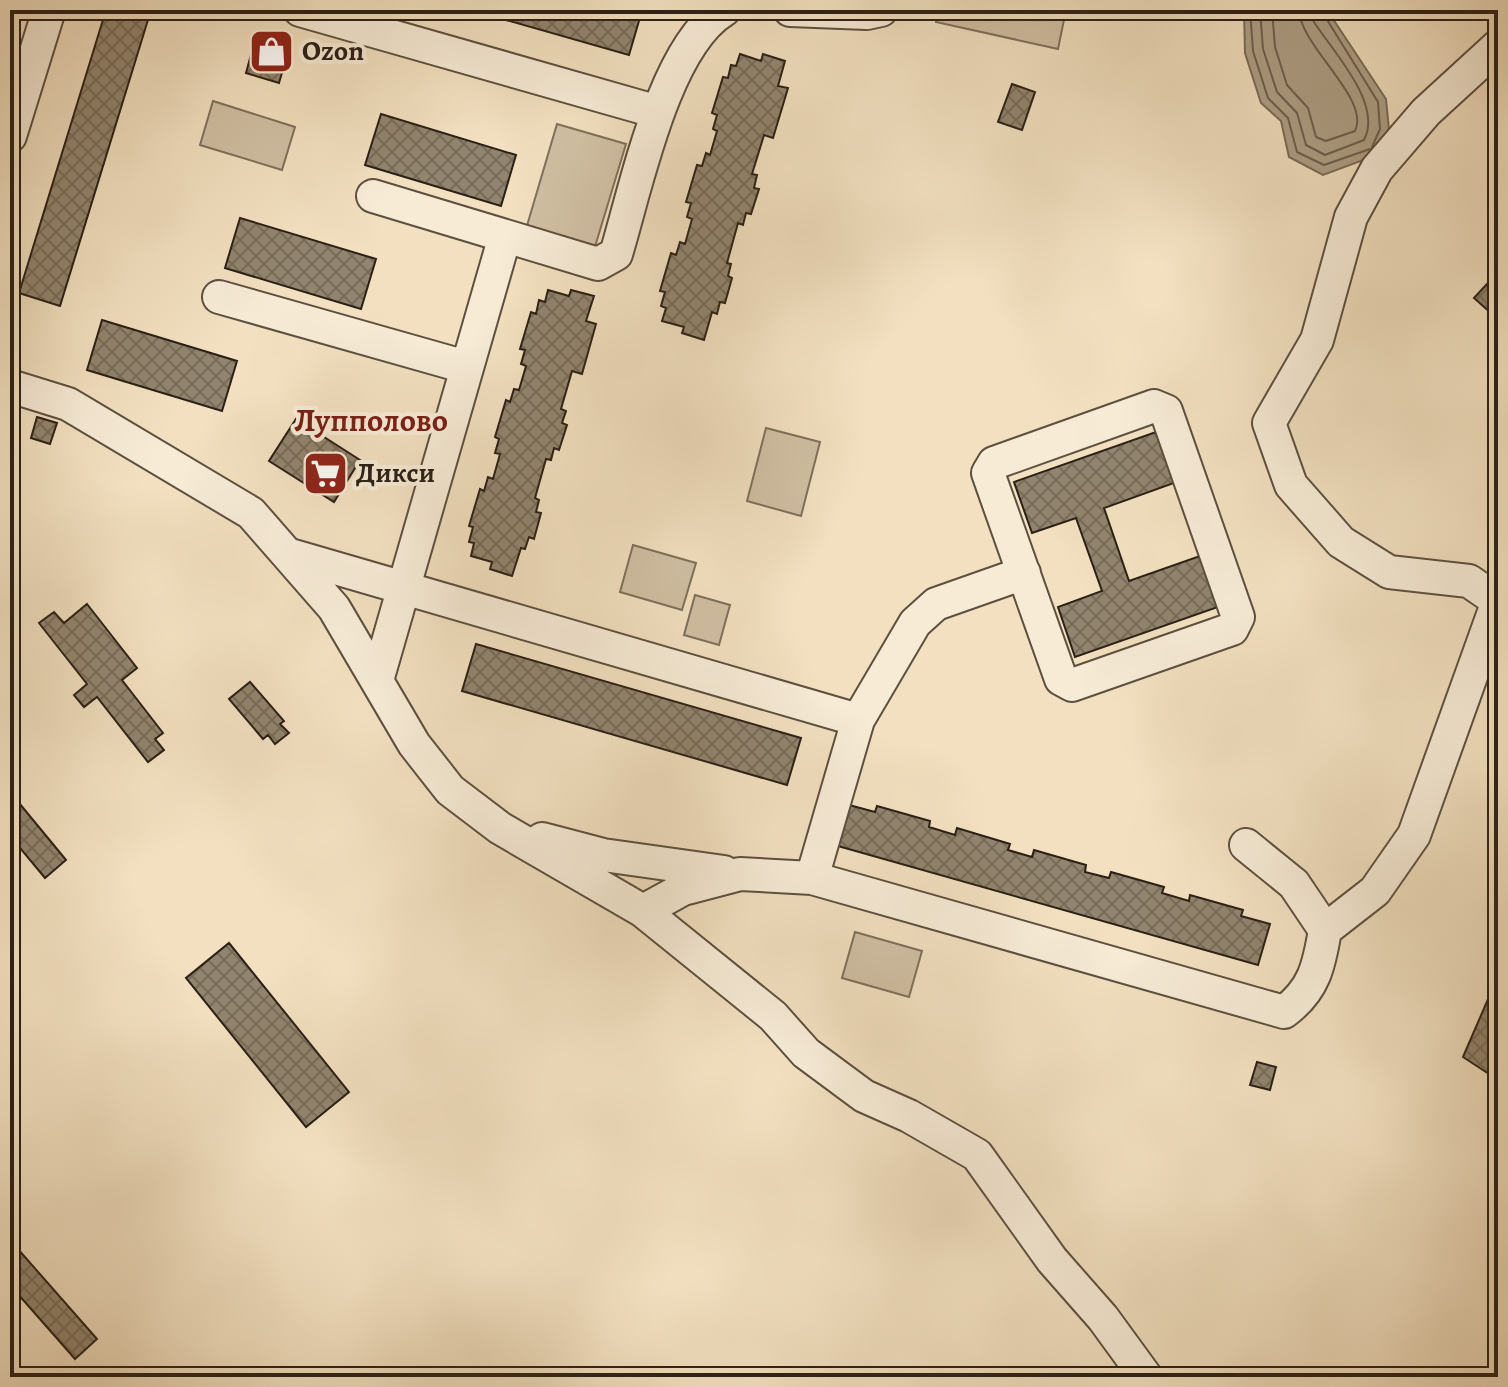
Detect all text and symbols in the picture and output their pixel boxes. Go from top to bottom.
shop icon: Ozon [247,27,295,75]
place label: Ozon [302,32,364,70]
district label: Лупполово [294,398,448,442]
supermarket icon: Дикси [301,449,349,497]
place label: Дикси [356,454,435,492]

